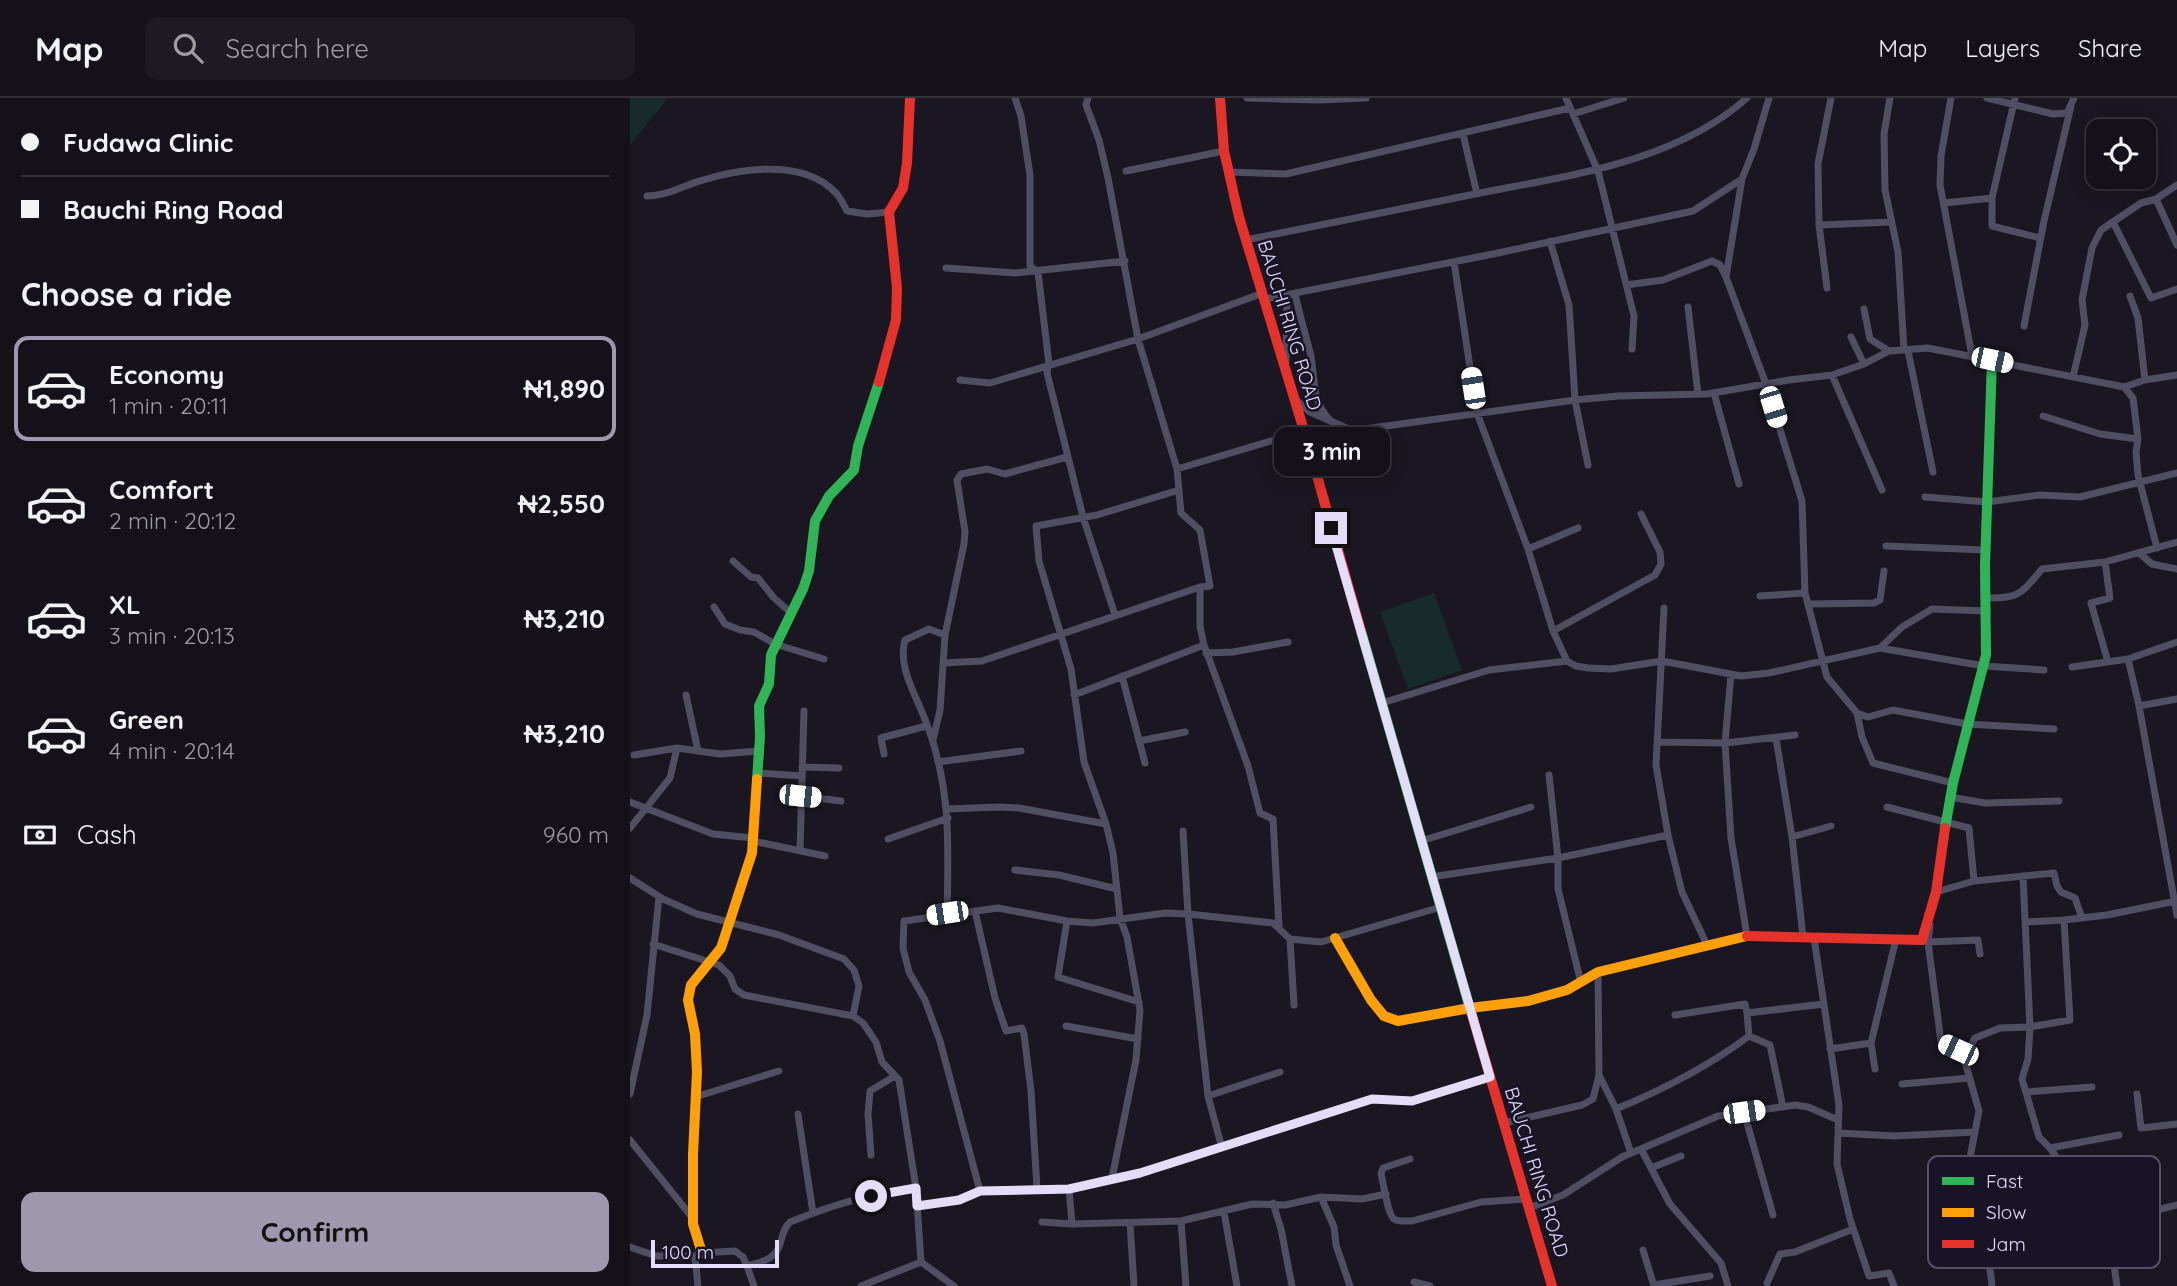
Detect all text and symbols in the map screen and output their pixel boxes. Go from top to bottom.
search box [145,17,635,80]
text: Map [35,28,103,69]
icon: search [169,29,207,67]
text: Search here [225,32,369,65]
text: Map [1878,33,1927,63]
text: Layers [1965,33,2040,63]
text: Share [2078,33,2142,63]
map controls [2086,119,2156,189]
button: locate [2086,119,2156,189]
text: Fudawa Clinic [63,126,233,159]
text: Bauchi Ring Road [63,193,284,226]
street label: BAUCHI RING ROAD [1253,237,1327,413]
text: Choose a ride [21,274,233,314]
car [1970,345,2015,375]
icon: car [25,357,88,420]
text: Economy [109,358,224,391]
car [1460,366,1487,410]
text: ₦1,890 [524,372,605,405]
car [1757,384,1790,430]
text: 1 min · 20:11 [109,391,228,420]
callout: 3 min [1273,426,1389,476]
text: 3 min [1302,437,1362,466]
icon: car [25,472,88,535]
text: Comfort [109,473,214,506]
text: ₦2,550 [518,487,605,520]
text: 2 min · 20:12 [109,506,236,535]
route end [1315,512,1347,544]
icon: car [25,587,88,650]
text: XL [109,588,141,621]
text: ₦3,210 [524,602,605,635]
text: 3 min · 20:13 [109,621,235,650]
icon: car [25,702,88,765]
text: Green [109,703,184,736]
text: ₦3,210 [524,717,605,750]
text: 4 min · 20:14 [109,736,235,765]
car [779,783,822,809]
icon: cash [21,816,59,854]
text: Cash [77,818,137,851]
text: 960 m [543,820,609,849]
car [925,899,970,927]
car [1935,1032,1982,1068]
street label: BAUCHI RING ROAD [1500,1084,1574,1260]
car [1722,1099,1767,1125]
legend [1928,1156,2160,1268]
text: Fast [1986,1169,2023,1193]
route start [855,1180,887,1212]
button: Confirm [21,1192,609,1272]
text: Slow [1986,1200,2027,1224]
text: Jam [1986,1232,2026,1256]
scale bar [651,1237,779,1269]
text: 100 m [662,1240,714,1264]

